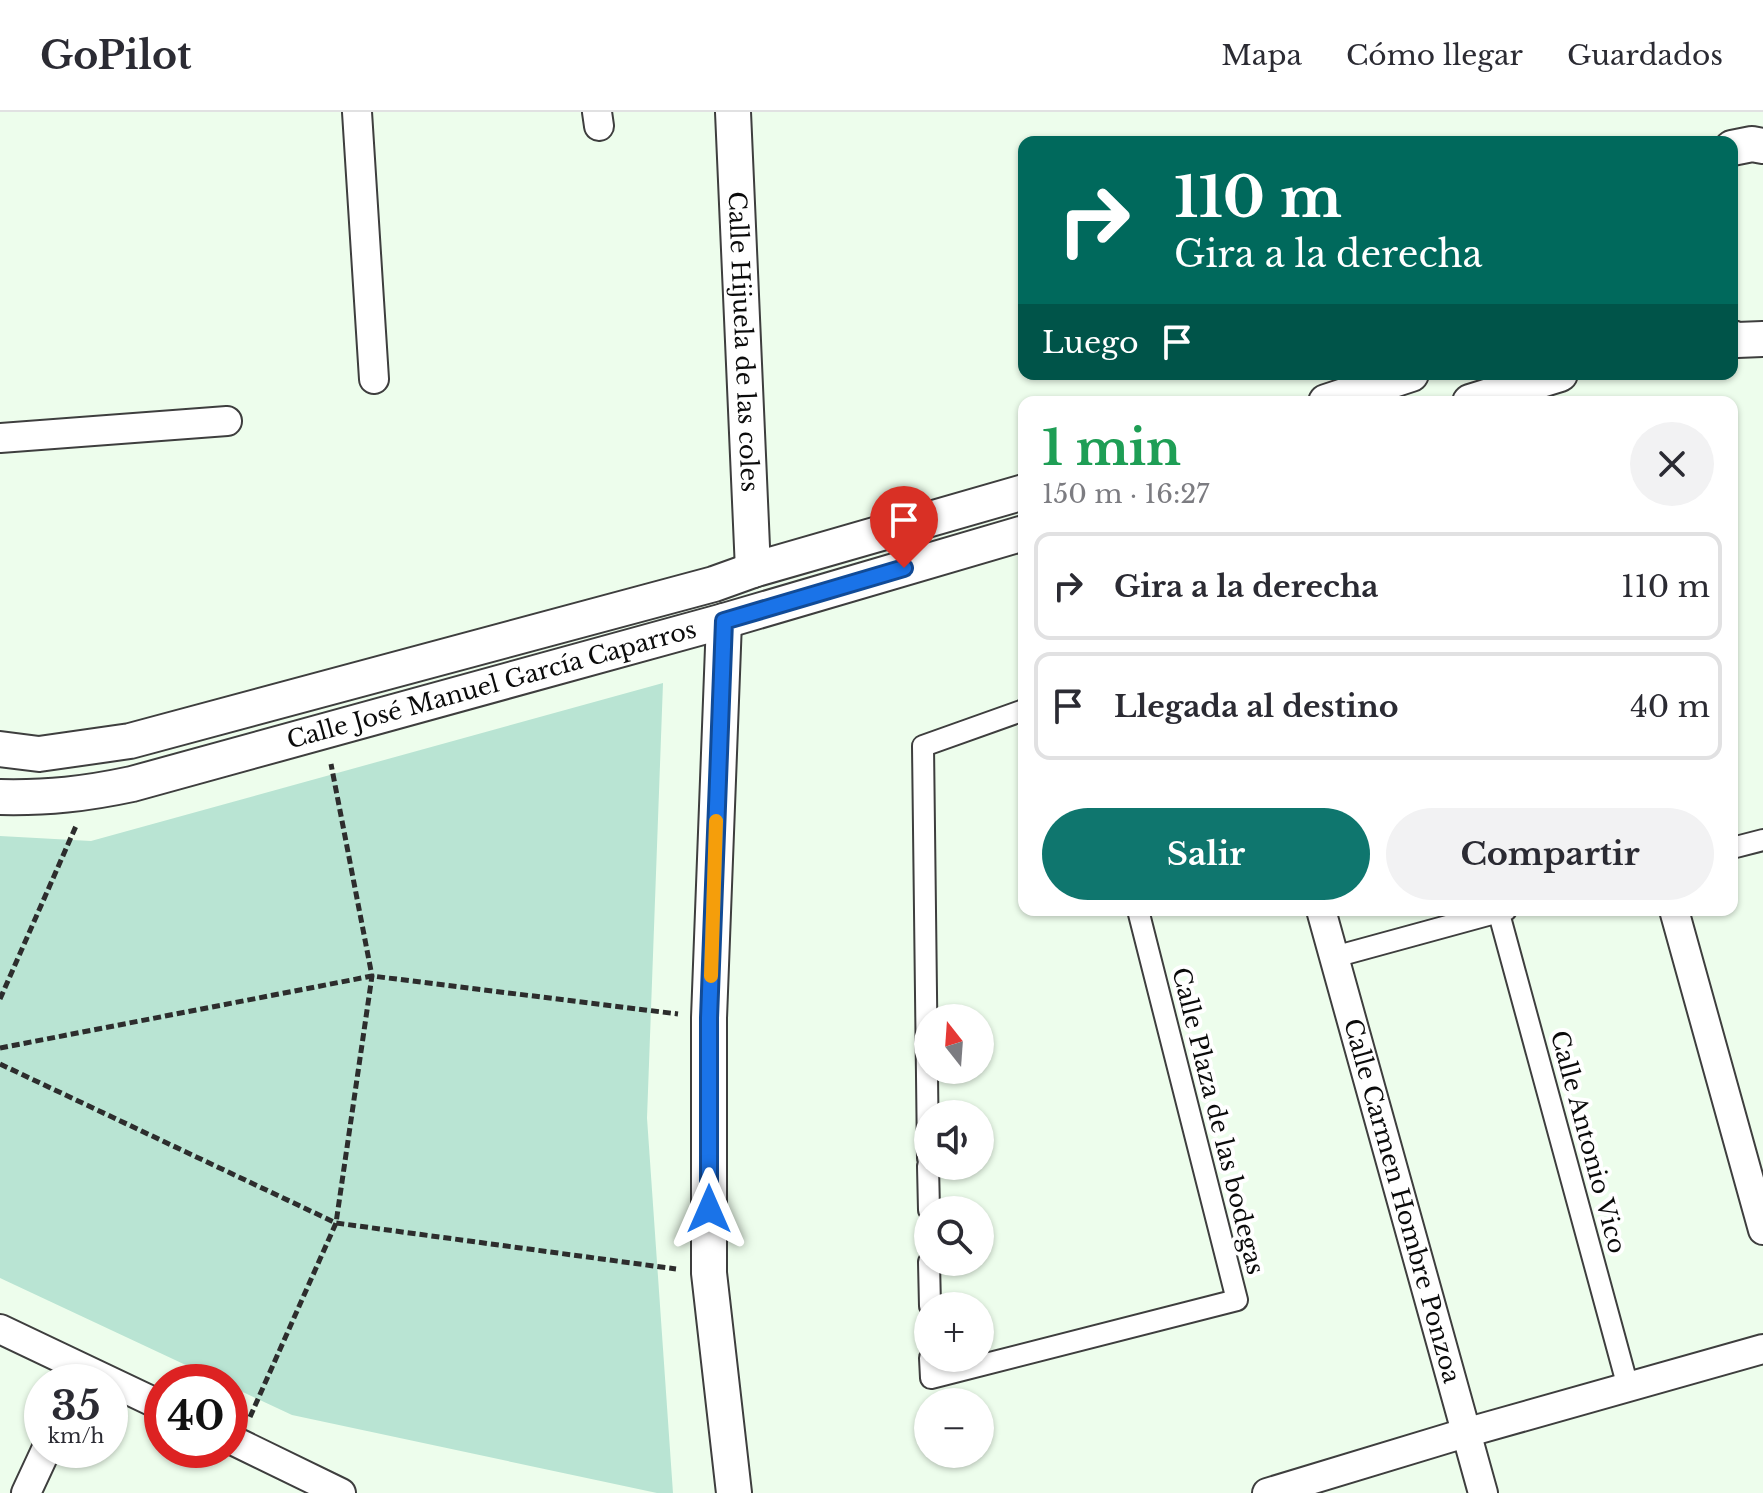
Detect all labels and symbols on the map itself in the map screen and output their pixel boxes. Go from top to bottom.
street label: Calle Hijuela de las coles [722,191,765,493]
pin [870,486,938,568]
street label: Calle José Manuel García Caparros [284,614,699,755]
street label: Calle Plaza de las bodegas [1166,964,1271,1277]
north arrow [914,1004,994,1084]
street label: Calle Carmen Hombre Ponzoa [1338,1015,1467,1387]
street label: Calle Antonio Vico [1545,1027,1632,1256]
position arrow [667,1167,751,1251]
speed limit sign: 40 [144,1364,248,1468]

